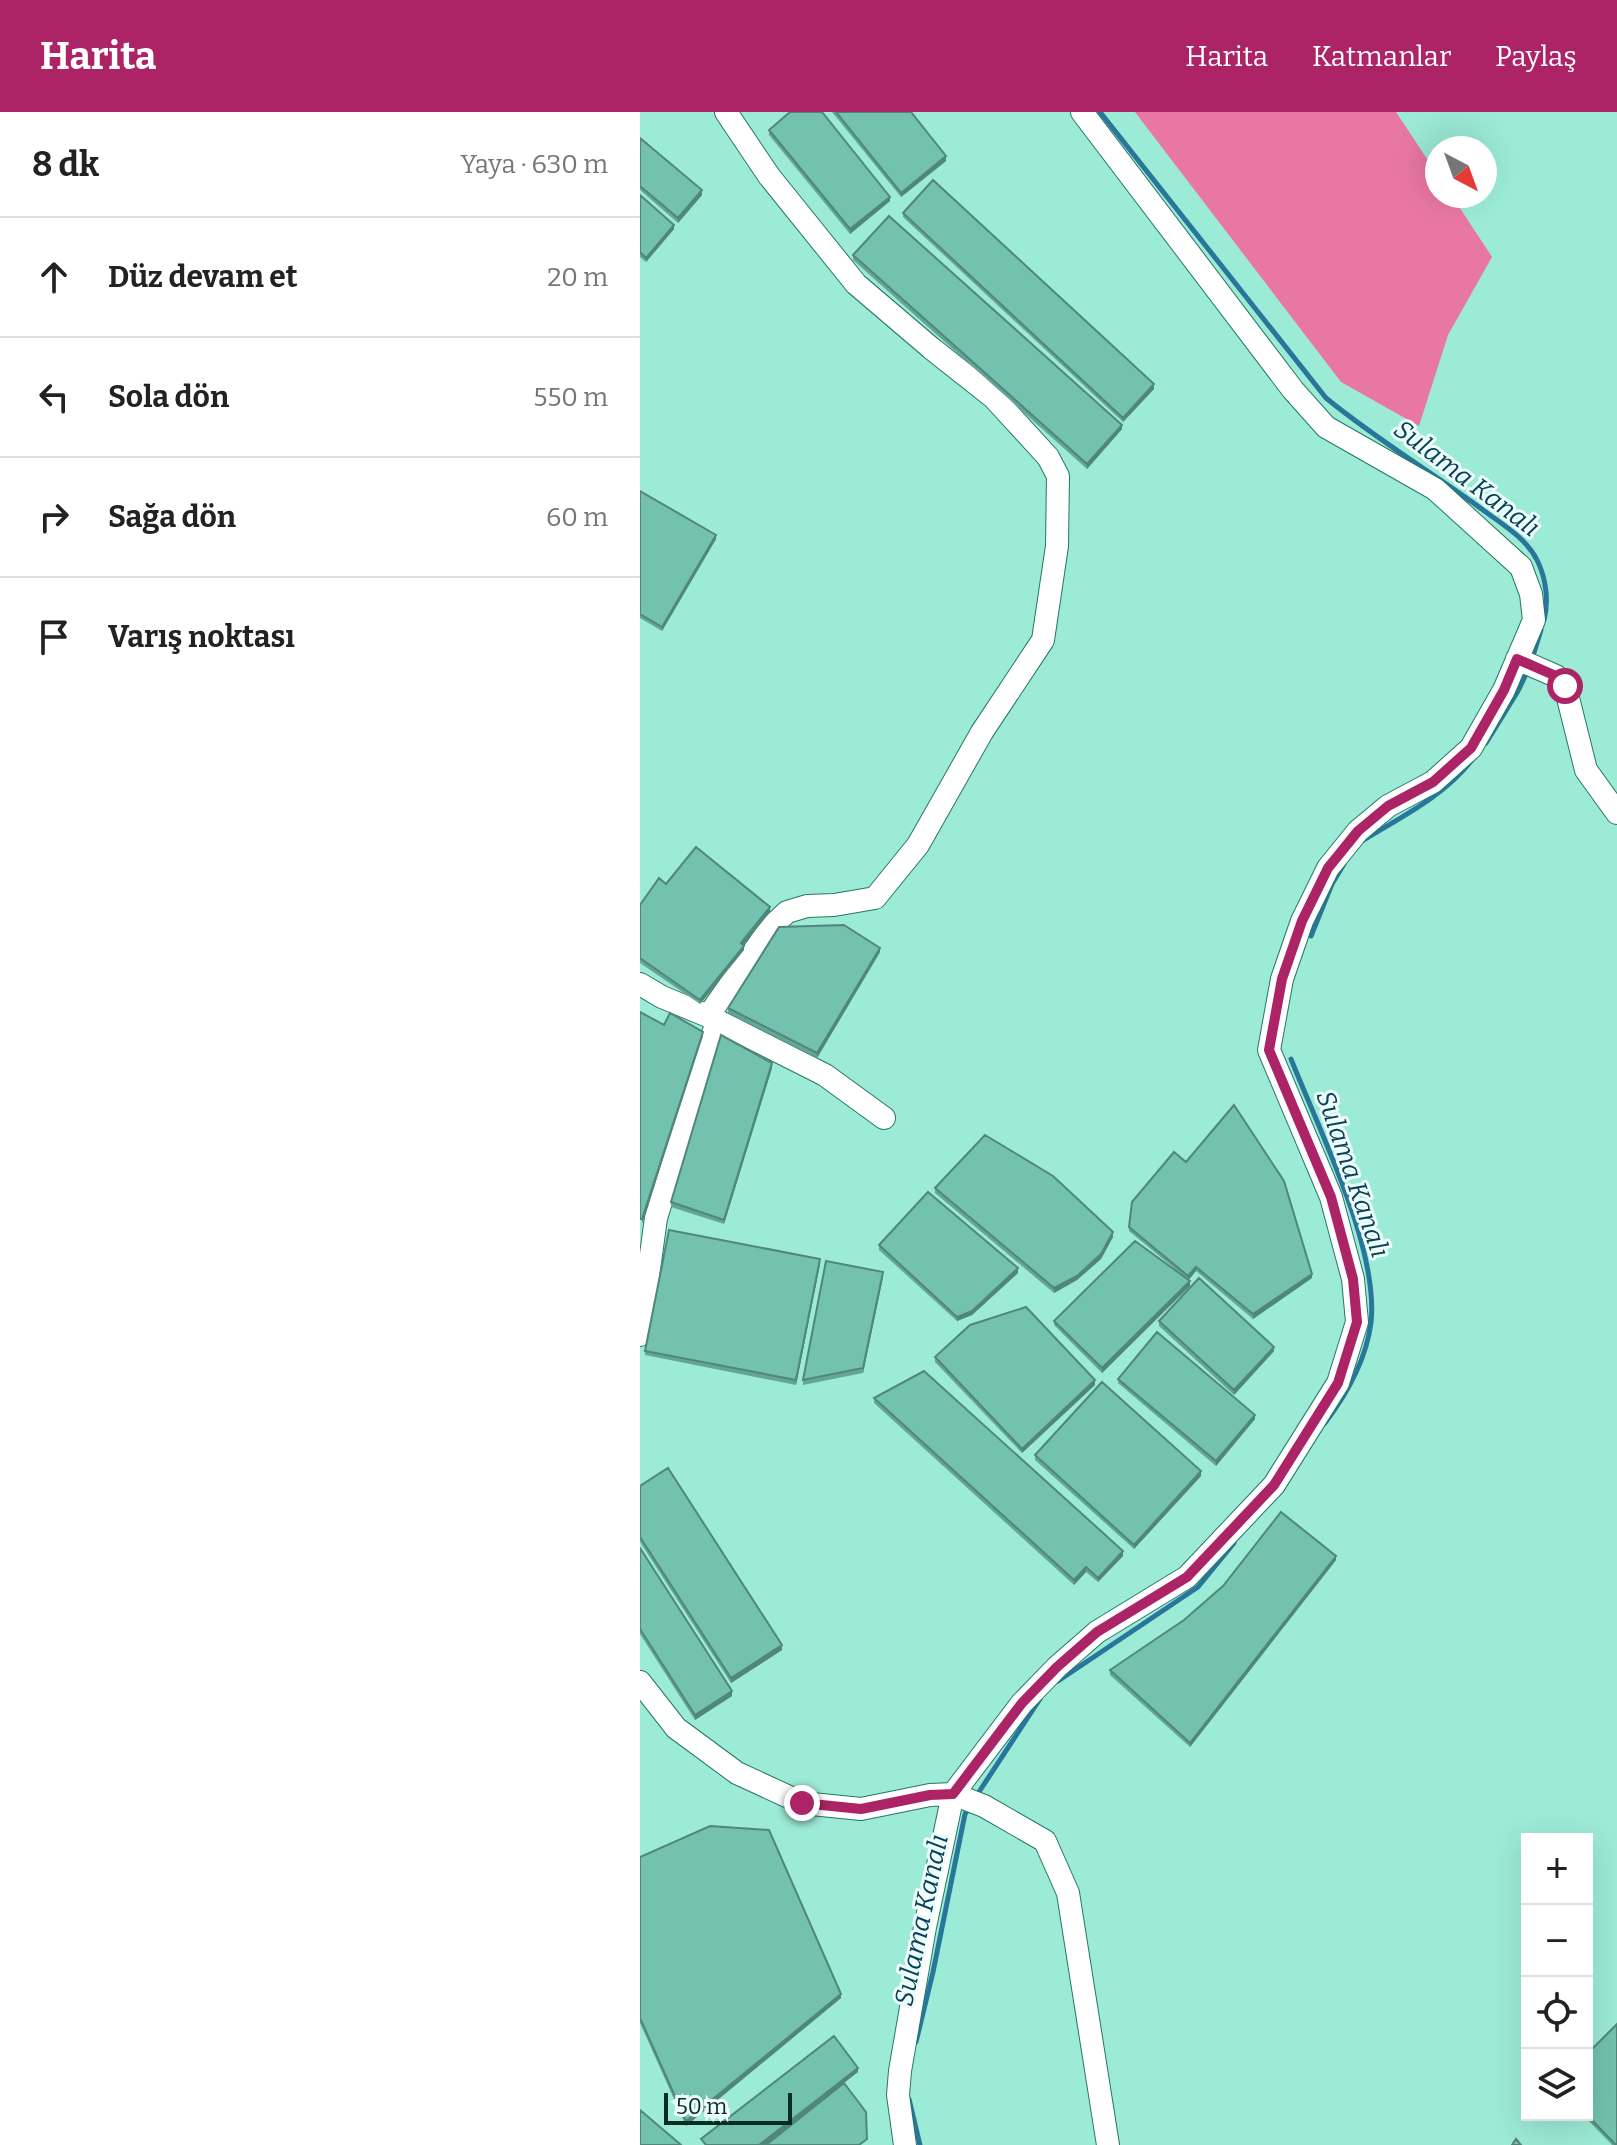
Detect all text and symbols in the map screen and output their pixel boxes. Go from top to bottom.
text: Harita [40,33,156,79]
text: Harita [1185,40,1268,73]
text: Katmanlar [1312,40,1451,73]
text: Paylaş [1495,40,1577,73]
north arrow [1425,136,1497,208]
text: 8 dk [32,144,99,185]
text: Yaya · 630 m [460,149,608,180]
icon: ahead [32,255,76,299]
text: Düz devam et [108,259,297,295]
text: 20 m [547,262,608,293]
icon: left [32,375,76,419]
text: Sola dön [108,379,229,415]
text: 550 m [534,382,608,413]
water label: Sulama Kanalı [1388,414,1546,543]
icon: right [32,495,76,539]
text: Sağa dön [108,499,236,535]
text: 60 m [546,502,608,533]
icon: arrive [32,615,76,659]
text: Varış noktası [108,619,295,655]
route start [1547,668,1583,704]
water label: Sulama Kanalı [1309,1087,1396,1262]
route end [784,1785,820,1821]
water label: Sulama Kanalı [888,1832,955,2009]
map controls [1521,1833,1593,2121]
button: + [1521,1833,1593,1905]
button: − [1521,1905,1593,1977]
button: locate [1521,1977,1593,2049]
button: layers [1521,2049,1593,2121]
scale bar [664,2089,792,2125]
text: 50 m [676,2093,727,2120]

